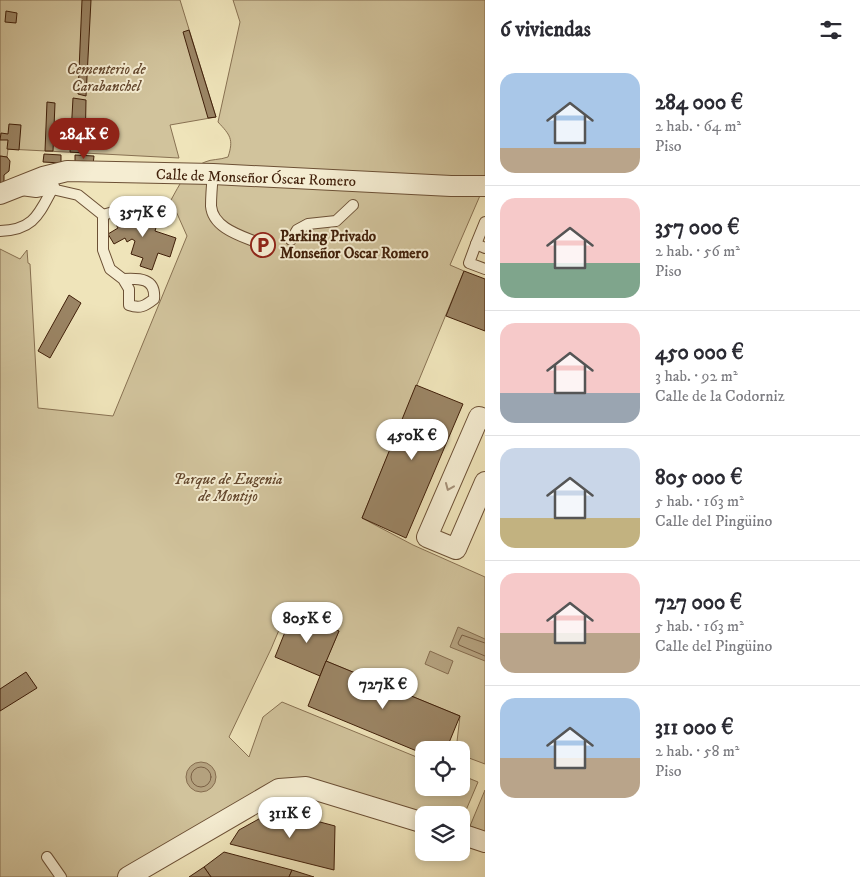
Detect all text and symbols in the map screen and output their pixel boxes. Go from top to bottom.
icon: filters [817,16,845,44]
text: 6 viviendas [500,17,591,43]
park label: Cementerio de Carabanchel [66,60,146,96]
text: 284 000 € [655,90,743,116]
icon: home [540,93,600,153]
text: 2 hab. · 64 m² [655,116,741,136]
pin: 284K € [43,118,125,160]
text: 284K € [59,124,109,144]
text: Piso [655,136,682,156]
street label: Calle de Monseñor Óscar Romero [156,165,356,191]
pin: 357K € [102,196,184,238]
text: 357K € [120,202,166,222]
text: 357 000 € [655,215,740,241]
icon: home [540,218,600,278]
place label: Parking Privado Monseñor Oscar Romero [280,227,429,263]
parking icon: Parking Privado Monseñor Oscar Romero [250,232,276,258]
text: 2 hab. · 56 m² [655,241,740,261]
text: Piso [655,261,682,281]
text: 450 000 € [655,340,744,366]
icon: home [540,343,600,403]
text: 3 hab. · 92 m² [655,366,738,386]
text: Calle de la Codorniz [655,386,785,406]
pin: 450K € [371,418,453,461]
text: 450K € [387,425,437,445]
text: 805 000 € [655,465,742,491]
icon: home [540,468,600,528]
park label: Parque de Eugenia de Montijo [173,470,283,506]
one-way arrow [444,482,455,491]
text: 5 hab. · 163 m² [655,491,744,511]
text: Calle del Pingüino [655,511,772,531]
text: 727 000 € [655,590,742,616]
icon: home [540,593,600,653]
pin: 805K € [266,602,348,644]
text: 805K € [283,608,331,628]
text: 5 hab. · 163 m² [655,616,744,636]
text: Calle del Pingüino [655,636,772,656]
pin: 727K € [342,668,424,710]
text: 727K € [359,674,407,694]
text: 311 000 € [655,715,733,741]
icon: home [540,718,600,778]
map controls [415,741,470,861]
button: locate [415,741,470,796]
text: 2 hab. · 58 m² [655,741,740,761]
text: Piso [655,761,682,781]
pin: 311K € [249,796,331,839]
text: 311K € [269,803,311,823]
button: layers [415,806,470,861]

